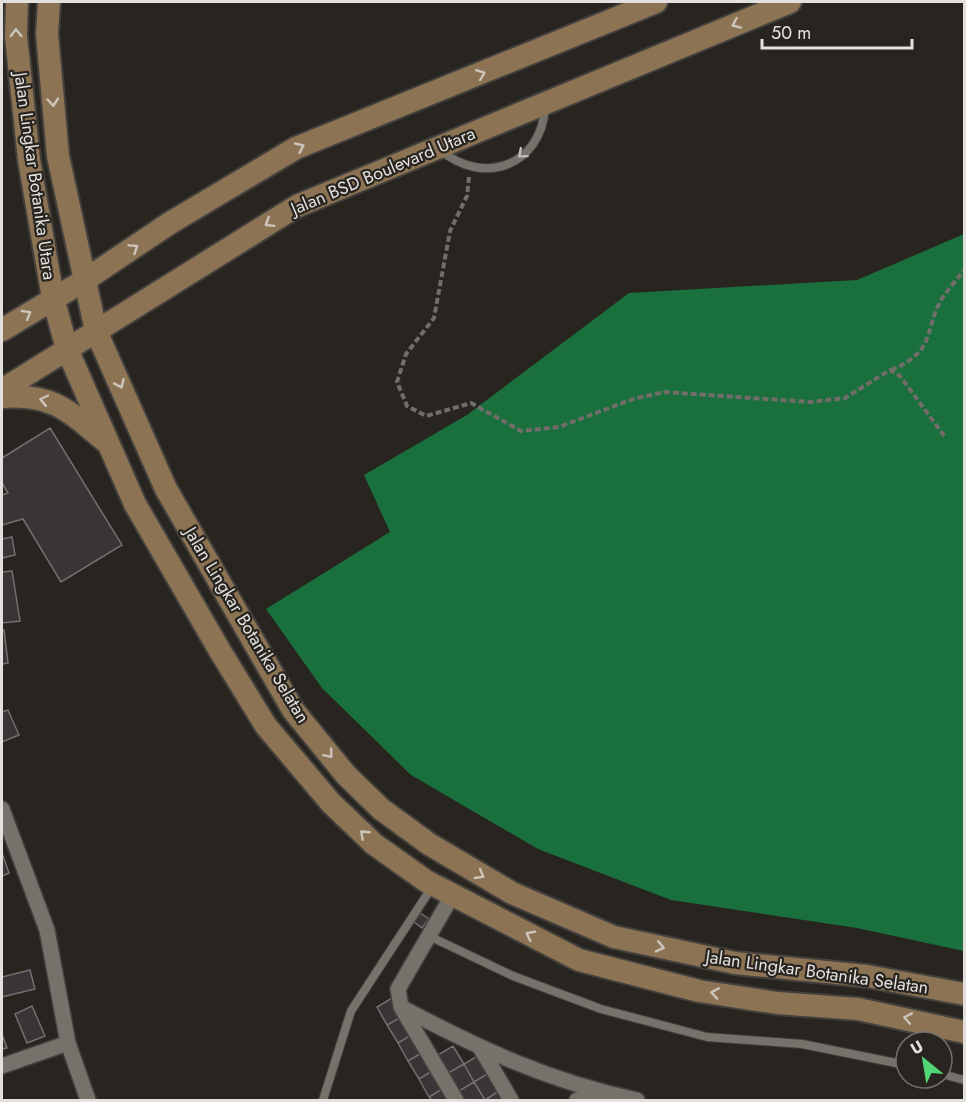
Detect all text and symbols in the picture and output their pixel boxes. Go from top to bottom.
scale bar [762,12,912,50]
one-way arrow [731,17,742,29]
text: 50 m [771,20,811,46]
one-way arrow [10,28,22,37]
street label: Jalan Lingkar Botanika Utara [7,69,62,281]
one-way arrow [475,69,486,81]
one-way arrow [47,97,60,106]
street label: Jalan BSD Boulevard Utara [285,120,479,222]
one-way arrow [294,142,305,154]
one-way arrow [518,147,529,158]
one-way arrow [265,216,276,227]
one-way arrow [127,244,138,255]
one-way arrow [21,310,31,322]
one-way arrow [112,378,124,389]
one-way arrow [39,394,49,407]
street label: Jalan Lingkar Botanika Selatan [177,520,316,728]
one-way arrow [322,747,333,758]
one-way arrow [360,830,370,841]
one-way arrow [474,867,484,879]
one-way arrow [525,931,536,943]
one-way arrow [655,939,665,952]
street label: Jalan Lingkar Botanika Selatan [702,943,930,1001]
one-way arrow [710,987,720,1000]
one-way arrow [903,1012,913,1025]
north arrow [894,1030,954,1090]
text: U [906,1035,927,1060]

